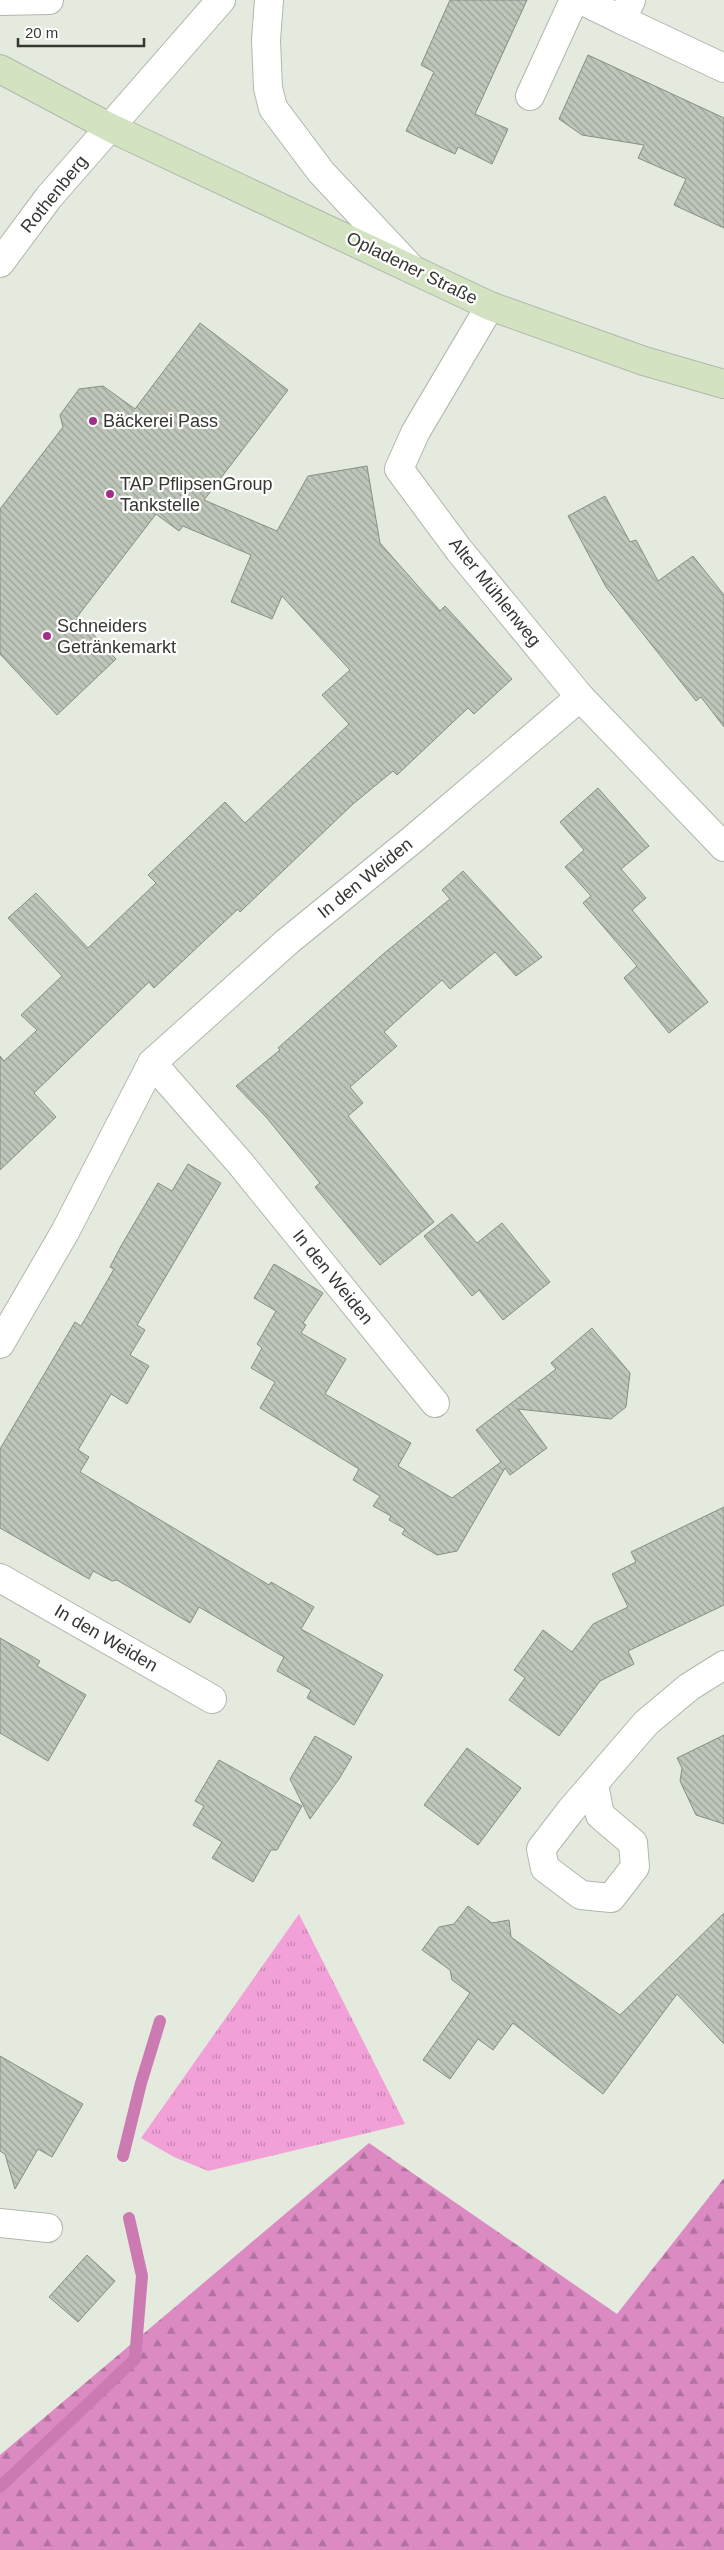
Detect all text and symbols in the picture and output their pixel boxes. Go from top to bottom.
scale bar [18,15,144,47]
text: 20 m [25,24,58,41]
street label: Rothenberg [17,151,91,237]
street label: Opladener Straße [343,228,481,308]
place label: Bäckerei Pass [103,411,218,431]
marker: Bäckerei Pass [87,415,99,427]
place label: TAP PflipsenGroup Tankstelle [120,474,272,515]
marker: TAP PflipsenGroup Tankstelle [104,488,116,500]
street label: Alter Mühlenweg [445,534,545,650]
place label: Schneiders Getränkemarkt [57,616,176,657]
marker: Schneiders Getränkemarkt [41,630,53,642]
street label: In den Weiden [314,834,416,922]
street label: In den Weiden [289,1226,377,1328]
street label: In den Weiden [51,1600,161,1676]

